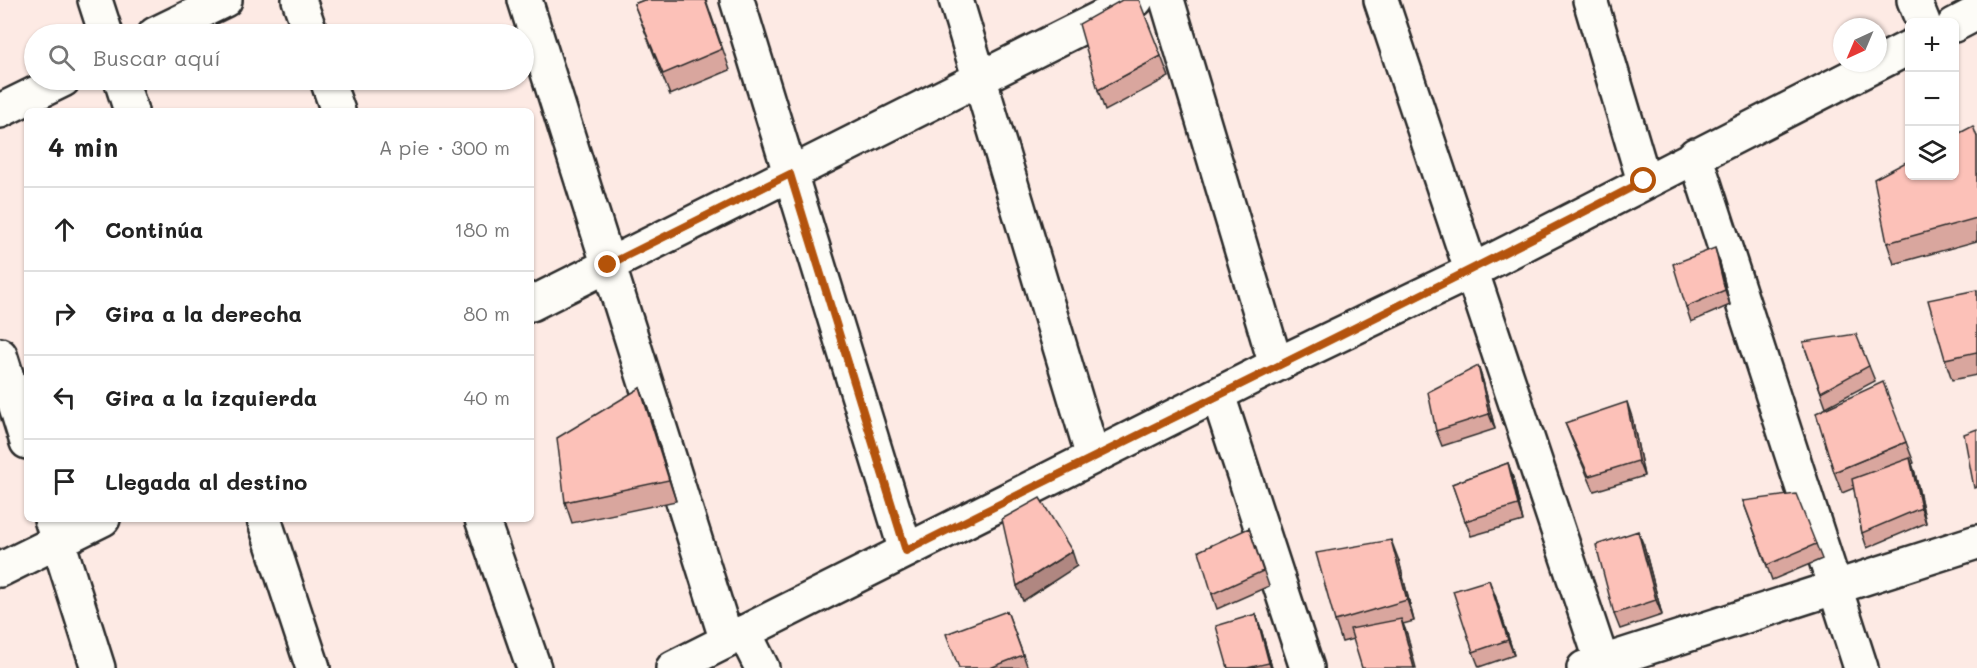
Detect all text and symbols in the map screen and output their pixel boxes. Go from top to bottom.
north arrow [1833,18,1887,72]
map controls [1905,18,1959,180]
button: + [1905,18,1959,72]
search box [24,24,534,90]
icon: search [45,41,78,74]
text: Buscar aquí [93,43,221,72]
button: − [1905,72,1959,126]
button: layers [1905,126,1959,180]
text: 4 min [48,130,118,164]
text: A pie · 300 m [379,134,510,160]
route start [1630,167,1656,193]
icon: ahead [48,213,81,246]
text: Continúa [105,215,203,244]
text: 180 m [454,216,510,242]
route end [594,251,620,277]
icon: right [48,297,81,330]
text: Gira a la derecha [105,299,302,328]
text: 80 m [463,300,510,326]
icon: left [48,381,81,414]
text: Gira a la izquierda [105,383,317,412]
text: 40 m [464,384,510,410]
icon: arrive [48,465,81,498]
text: Llegada al destino [105,467,307,496]

